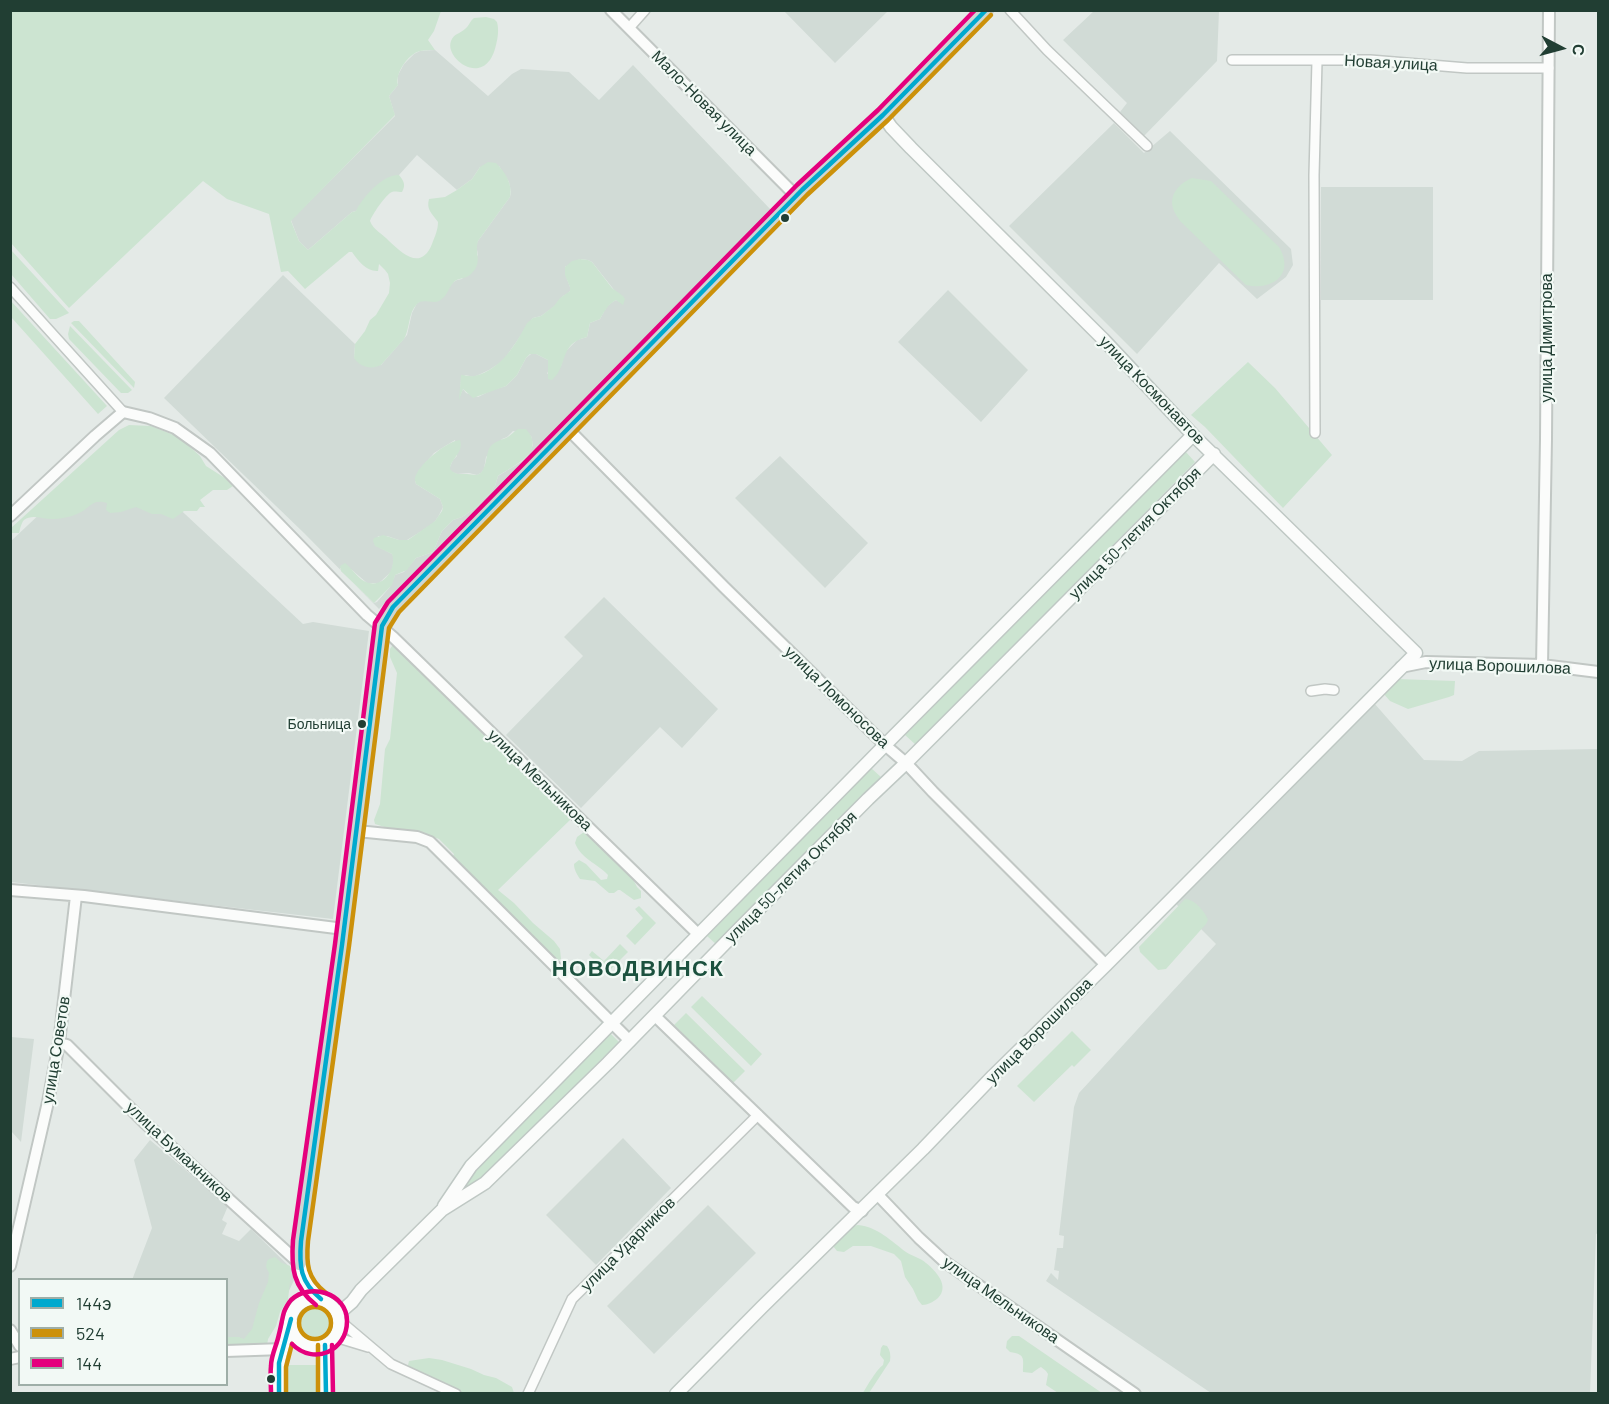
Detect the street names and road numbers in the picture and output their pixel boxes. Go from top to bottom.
street label: Мало-Новая улица [647,46,761,160]
street label: Новая улица [1344,51,1438,75]
street label: улица Димитрова [1537,273,1557,403]
street label: улица Космонавтов [1095,332,1209,448]
street label: улица 50-летия Октября [1065,463,1205,603]
street label: улица Ломоносова [781,642,893,752]
street label: улица Ворошилова [1429,654,1571,678]
street label: улица Мельникова [484,725,596,835]
street label: улица 50-летия Октября [721,807,861,947]
street label: улица Ворошилова [982,974,1096,1088]
street label: улица Советов [38,995,74,1105]
street label: улица Бумажников [122,1098,236,1206]
street label: улица Ударников [577,1193,679,1295]
street label: улица Мельникова [939,1253,1063,1347]

